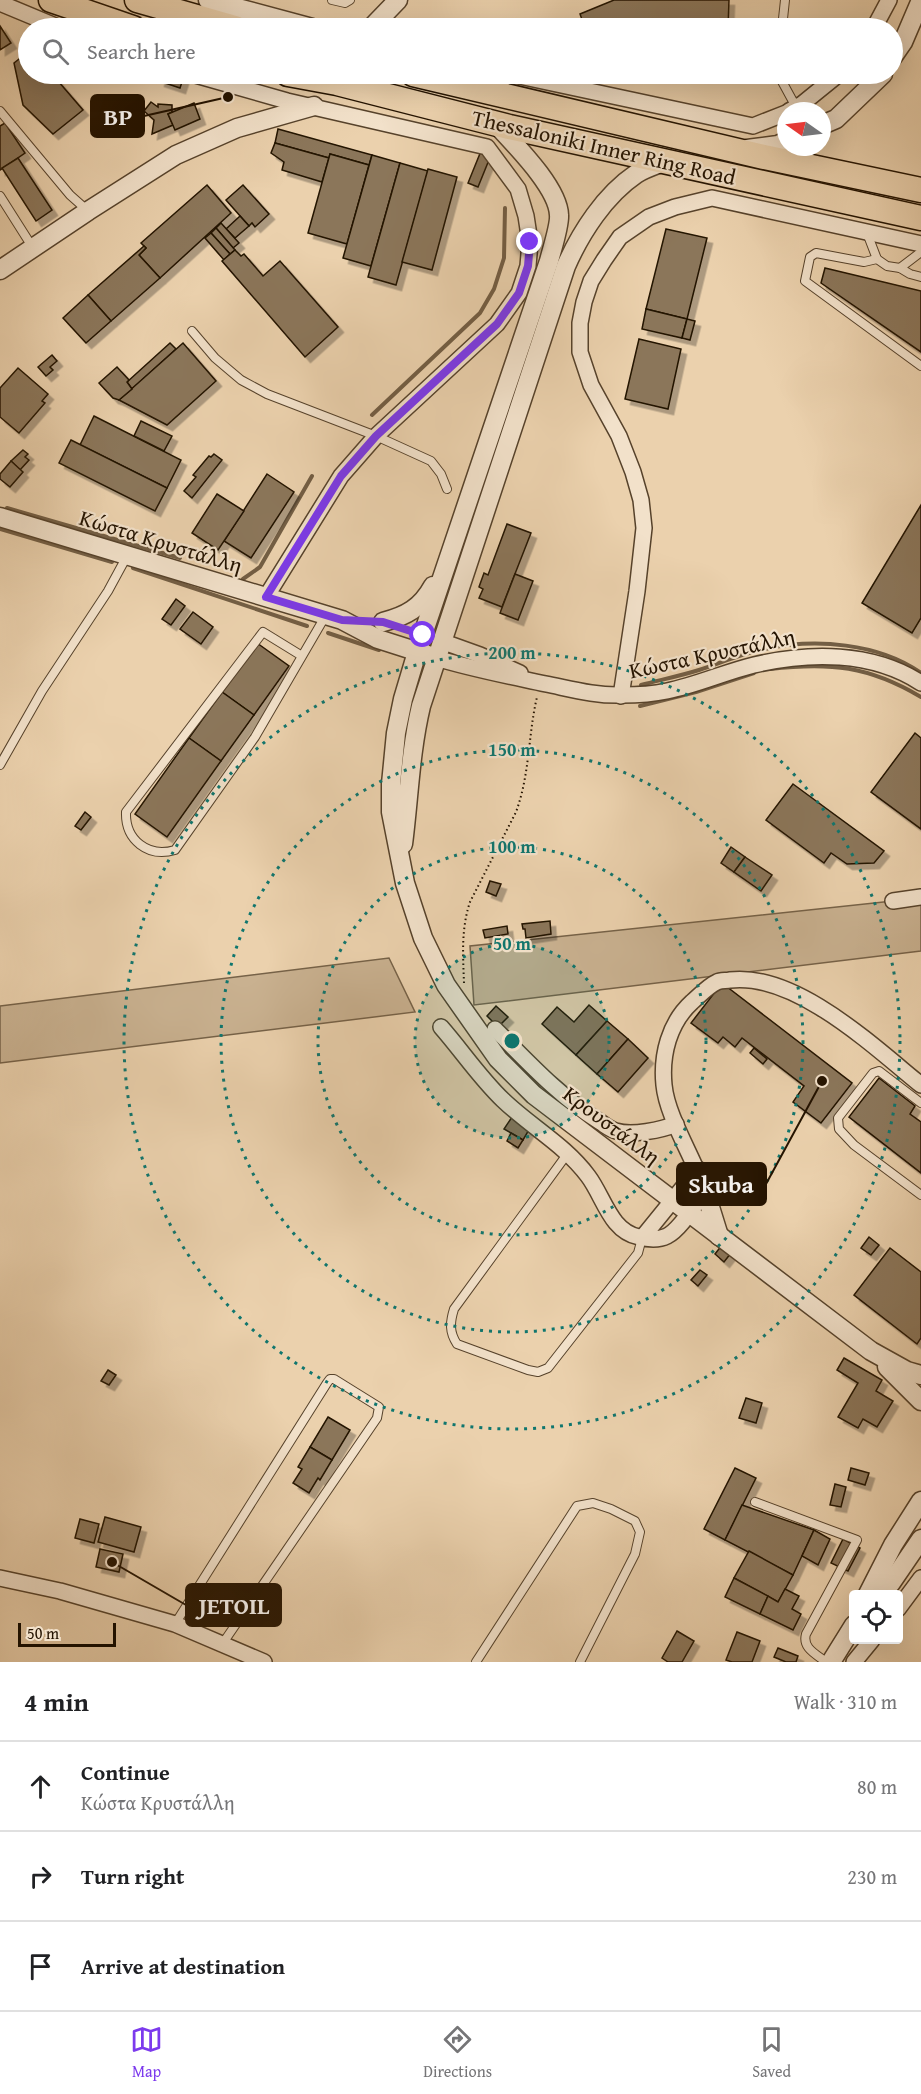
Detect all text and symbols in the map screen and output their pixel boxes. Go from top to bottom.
search box [18,18,903,84]
icon: search [39,35,72,68]
text: Search here [87,35,196,67]
callout: BP [91,95,144,137]
text: BP [104,99,132,134]
street label: Thessaloniki Inner Ring Road [469,101,739,193]
north arrow [777,102,831,156]
route end [516,228,542,254]
street label: Κώστα Κρυστάλλη [76,501,246,581]
street label: Κώστα Κρυστάλλη [626,620,798,686]
route start [409,621,435,647]
text: 200 m [488,639,536,666]
text: 150 m [488,736,536,763]
text: 100 m [488,833,536,860]
text: 50 m [493,930,532,957]
centre of rings [502,1031,522,1051]
street label: Κρουστάλλη [557,1078,667,1172]
callout: Skuba [677,1163,766,1205]
text: Skuba [688,1167,754,1202]
callout: JETOIL [186,1584,281,1626]
text: JETOIL [195,1588,270,1623]
map controls [849,1590,903,1644]
button: locate [849,1590,903,1644]
scale bar [18,1620,116,1648]
text: 50 m [27,1621,59,1645]
text: 4 min [24,1682,89,1721]
text: Walk · 310 m [794,1687,897,1716]
text: Continue [81,1756,170,1788]
icon: ahead [24,1770,57,1803]
text: 80 m [857,1772,897,1801]
text: Κώστα Κρυστάλλη [81,1788,235,1817]
icon: right [24,1860,57,1893]
text: Turn right [81,1860,184,1892]
text: 230 m [847,1862,897,1891]
icon: arrive [24,1950,57,1983]
text: Arrive at destination [81,1950,285,1982]
tab: Map [130,2023,163,2083]
tab: Directions [423,2023,492,2083]
tab: Saved [752,2023,791,2083]

